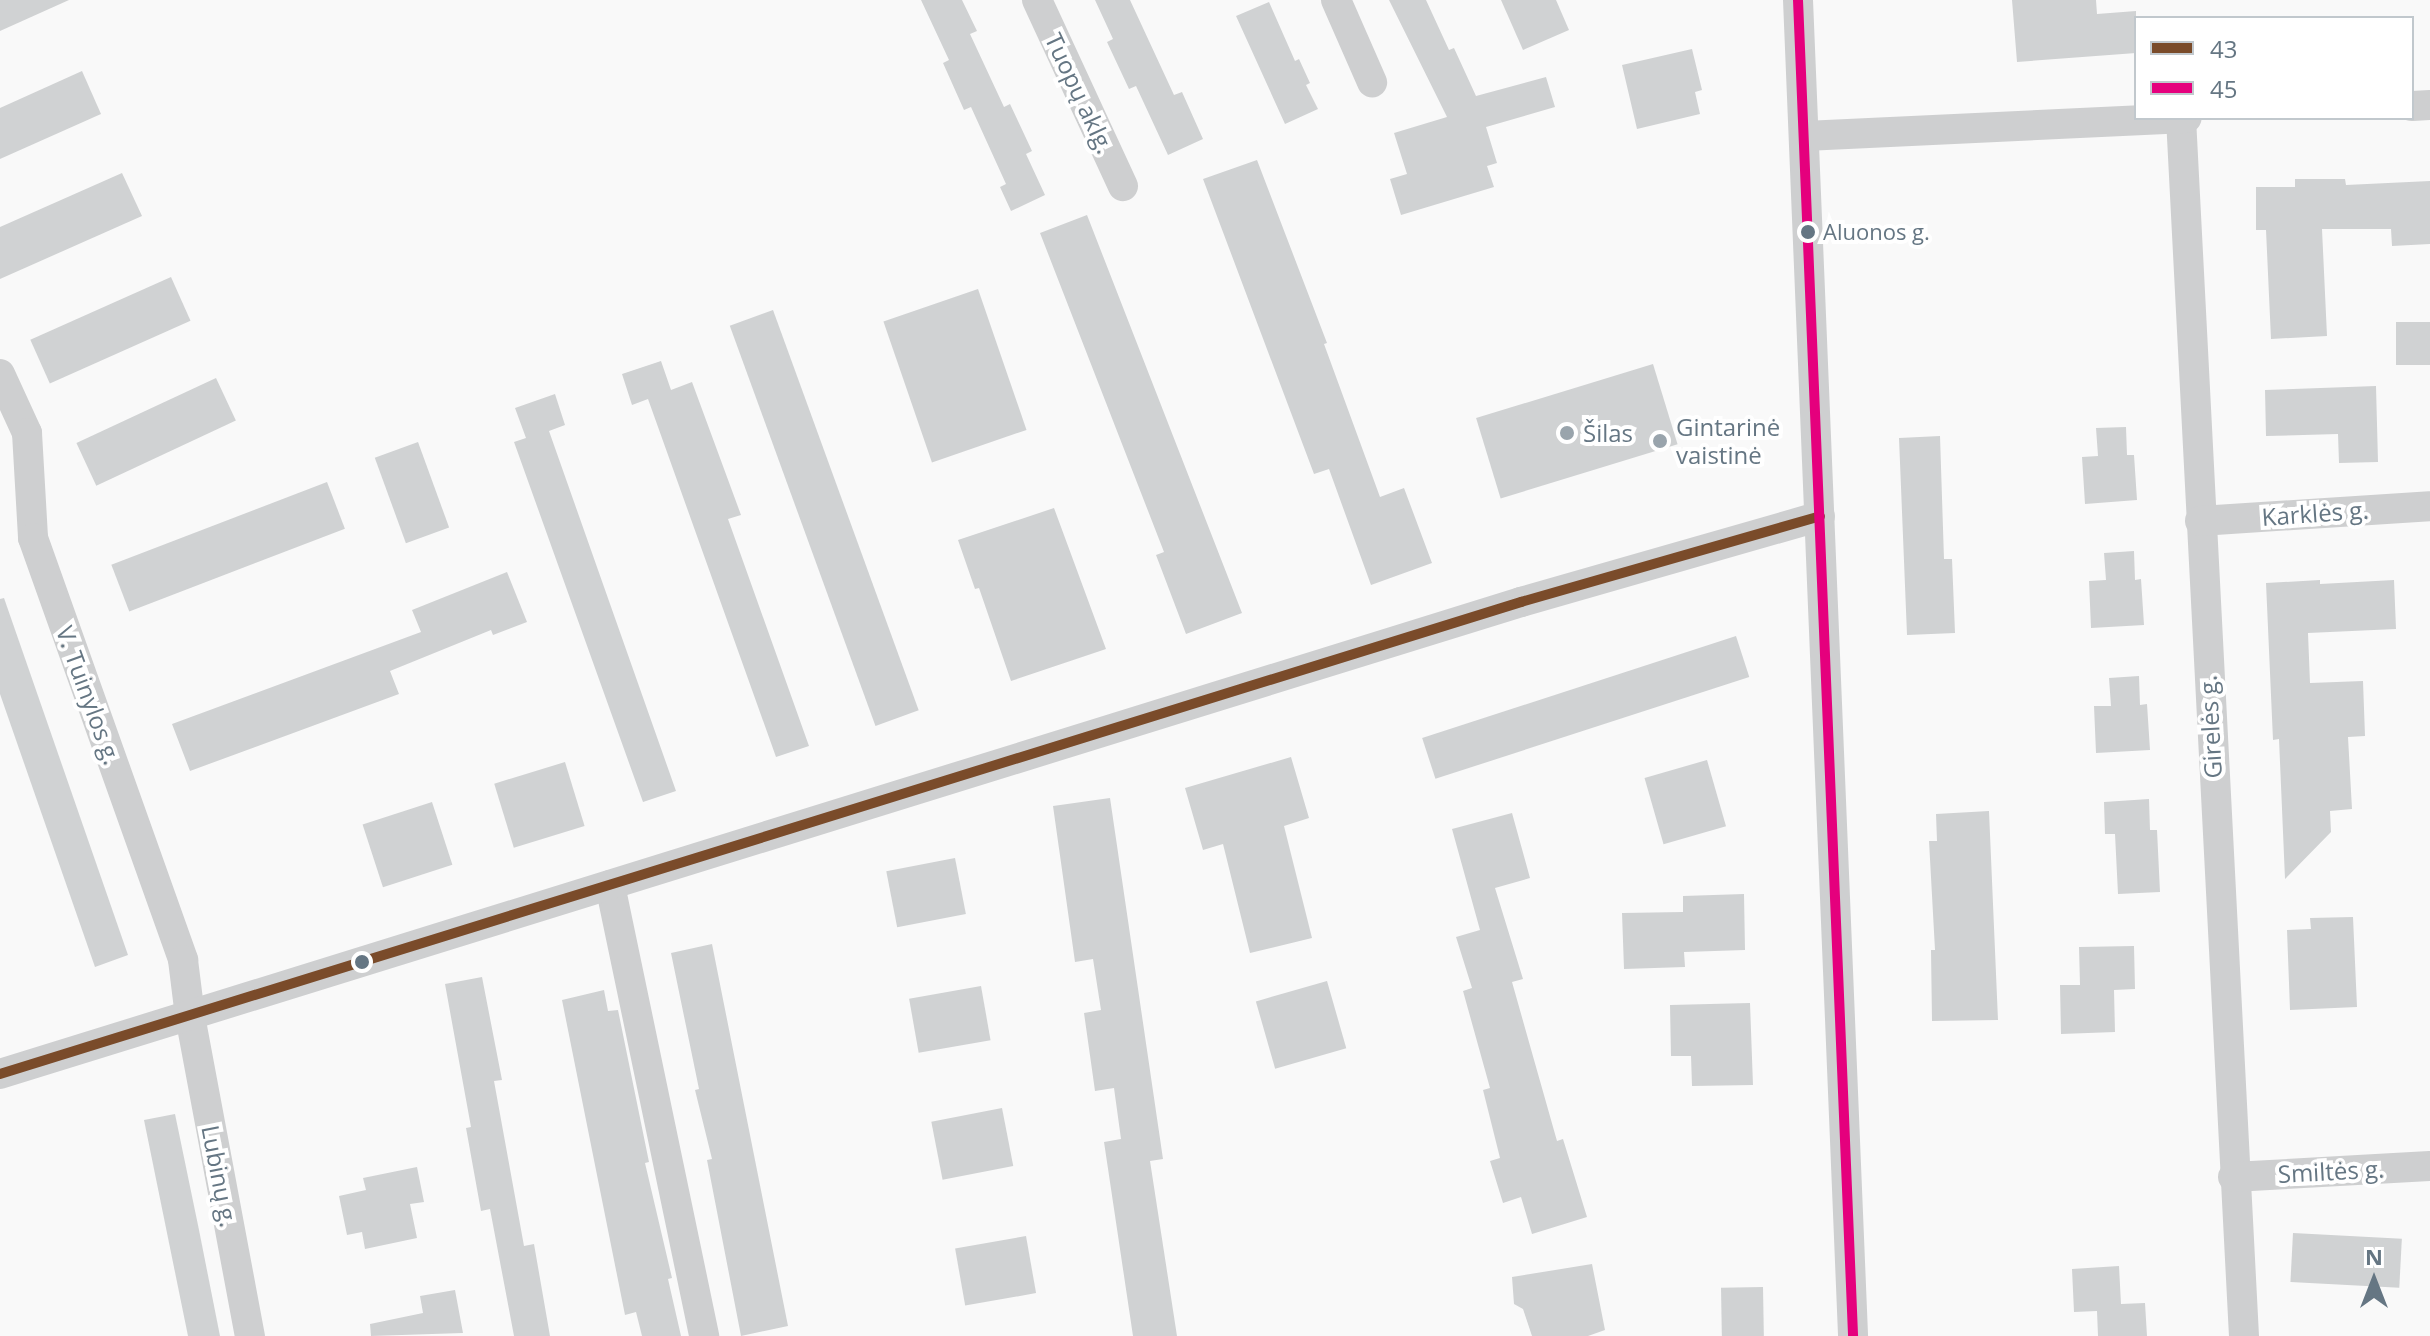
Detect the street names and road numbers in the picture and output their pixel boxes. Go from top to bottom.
street label: Tuopų aklg. [1040,28,1120,158]
street label: Karklės g. [2261,495,2369,531]
street label: V. Tuinylos g. [51,622,127,768]
street label: Girelės g. [2193,675,2227,779]
street label: Lubinų g. [196,1123,244,1229]
street label: Smiltės g. [2277,1154,2385,1188]

